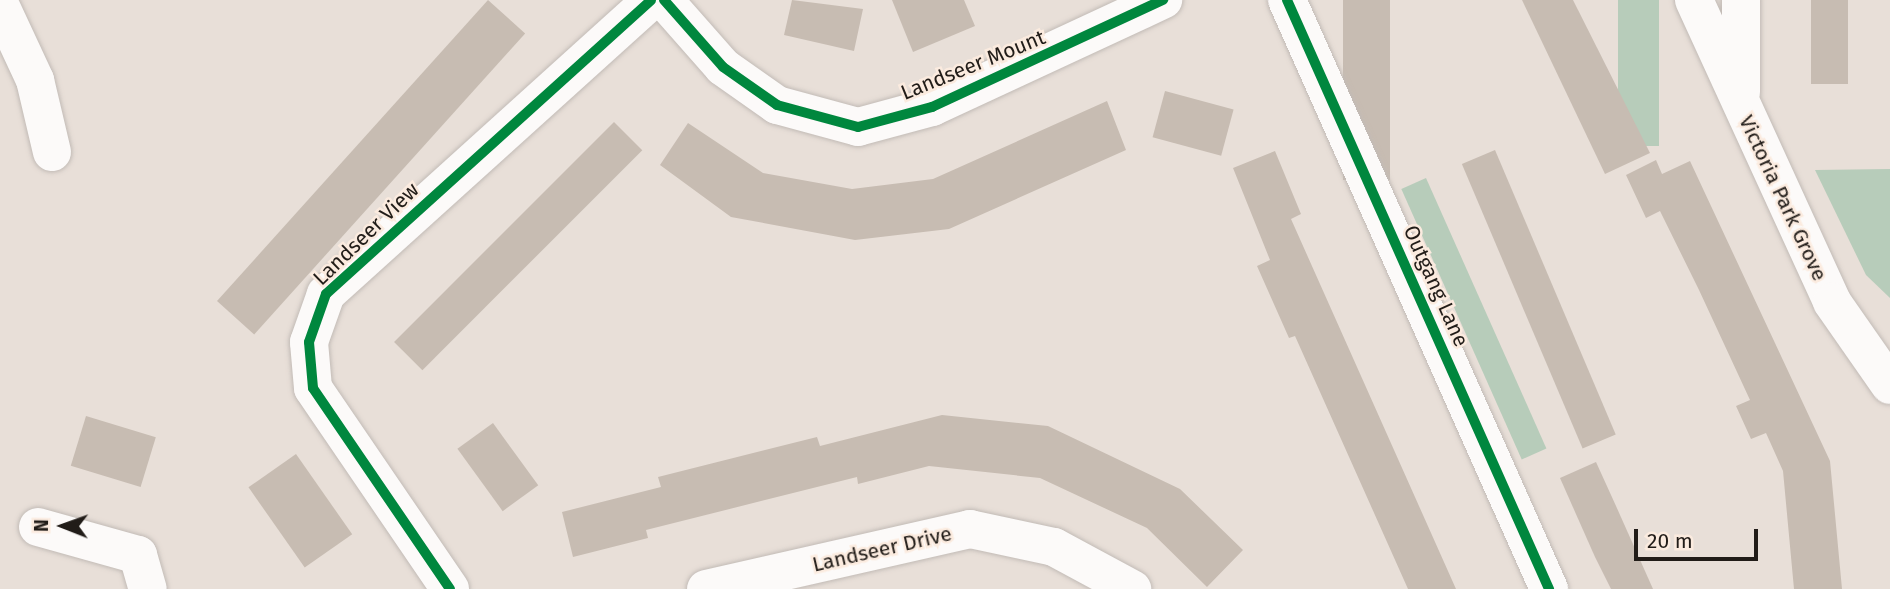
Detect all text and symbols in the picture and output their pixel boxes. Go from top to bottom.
street label: Landseer Mount [897,25,1049,105]
street label: Victoria Park Grove [1734,111,1832,285]
street label: Landseer View [308,177,424,291]
street label: Outgang Lane [1398,221,1474,351]
north arrow [28,491,98,561]
scale bar [1638,516,1762,560]
text: N [30,519,53,532]
street label: Landseer Drive [810,521,954,577]
text: 20 m [1647,528,1693,554]

